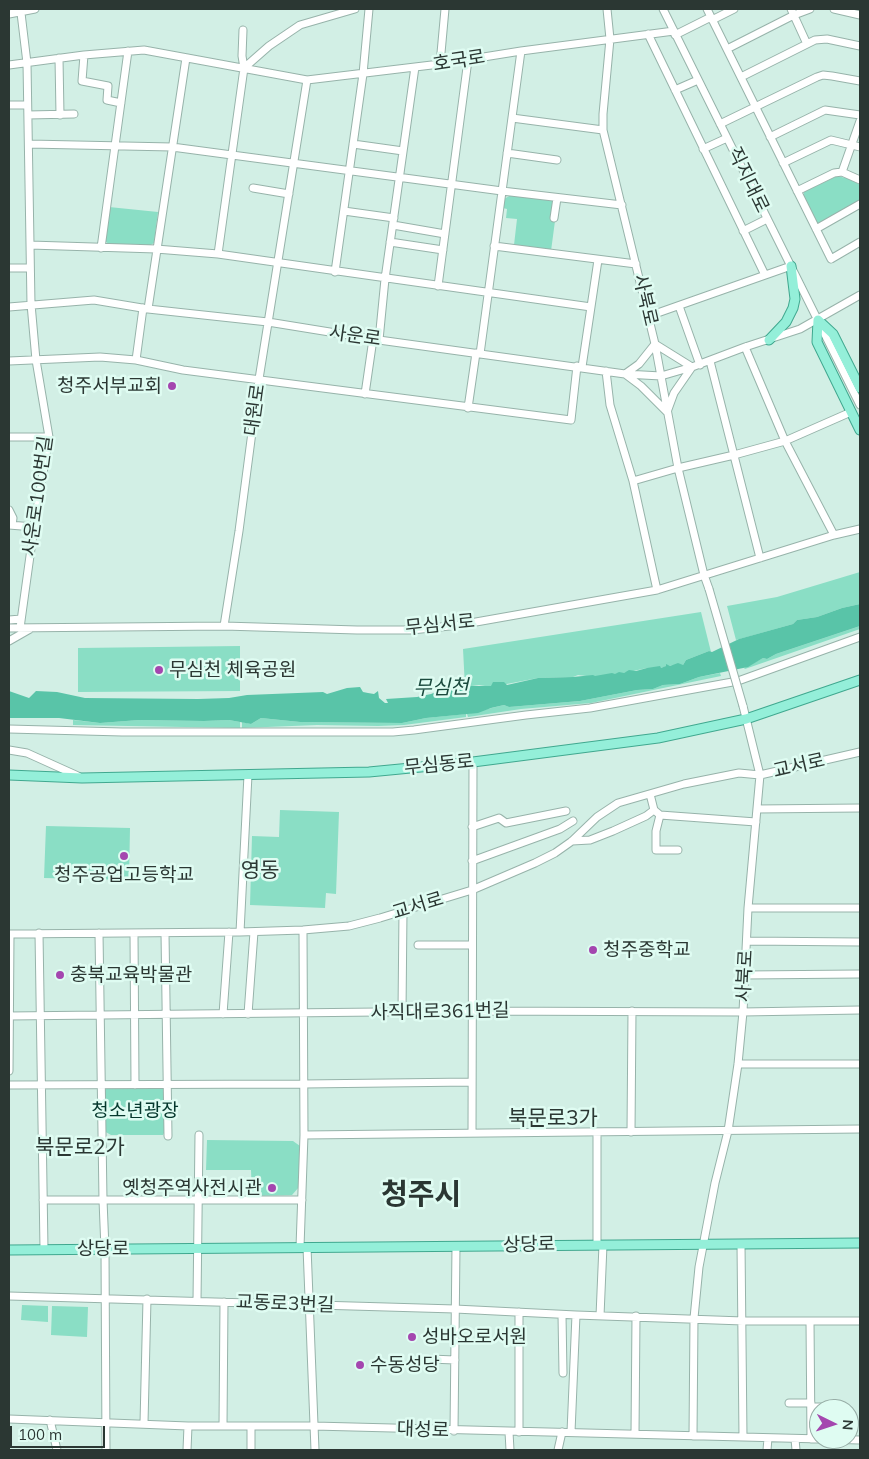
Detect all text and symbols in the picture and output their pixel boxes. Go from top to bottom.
street label: 호국로 [431,46,487,76]
street label: 직지대로 [722,144,774,216]
street label: 사북로 [628,272,662,328]
street label: 사운로 [327,321,383,351]
place label: 청주서부교회 [57,375,162,397]
marker: 청주서부교회 [166,380,178,392]
street label: 대원로 [240,382,270,438]
street label: 사운로100번길 [18,434,58,558]
street label: 무심서로 [404,610,476,640]
place label: 무심천 체육공원 [169,659,296,681]
marker: 무심천 체육공원 [153,664,165,676]
water label: 무심천 [413,676,469,700]
street label: 교서로 [771,749,827,783]
street label: 무심동로 [403,750,475,780]
marker: 청주공업고등학교 [118,850,130,862]
district label: 영동 [241,858,279,884]
place label: 청주공업고등학교 [54,864,194,886]
street label: 교서로 [390,887,446,925]
place label: 청주중학교 [603,939,690,961]
marker: 청주중학교 [587,944,599,956]
street label: 사북로 [732,949,758,1003]
place label: 충북교육박물관 [70,964,192,986]
marker: 충북교육박물관 [54,969,66,981]
street label: 사직대로361번길 [370,999,510,1025]
park label: 청소년광장 [91,1100,179,1122]
district label: 북문로3가 [508,1106,598,1132]
district label: 북문로2가 [35,1135,125,1161]
place label: 옛청주역사전시관 [122,1177,262,1199]
district label: 청주시 [381,1178,461,1212]
marker: 옛청주역사전시관 [266,1182,278,1194]
street label: 상당로 [503,1233,555,1257]
street label: 상당로 [77,1238,129,1260]
street label: 교동로3번길 [235,1291,335,1317]
place label: 성바오로서원 [422,1326,527,1348]
marker: 성바오로서원 [406,1331,418,1343]
place label: 수동성당 [370,1354,440,1376]
marker: 수동성당 [354,1359,366,1371]
north arrow [809,1399,859,1449]
scale bar [12,1416,108,1448]
street label: 대성로 [396,1418,450,1442]
text: N [839,1419,857,1431]
text: 100 m [18,1425,62,1444]

